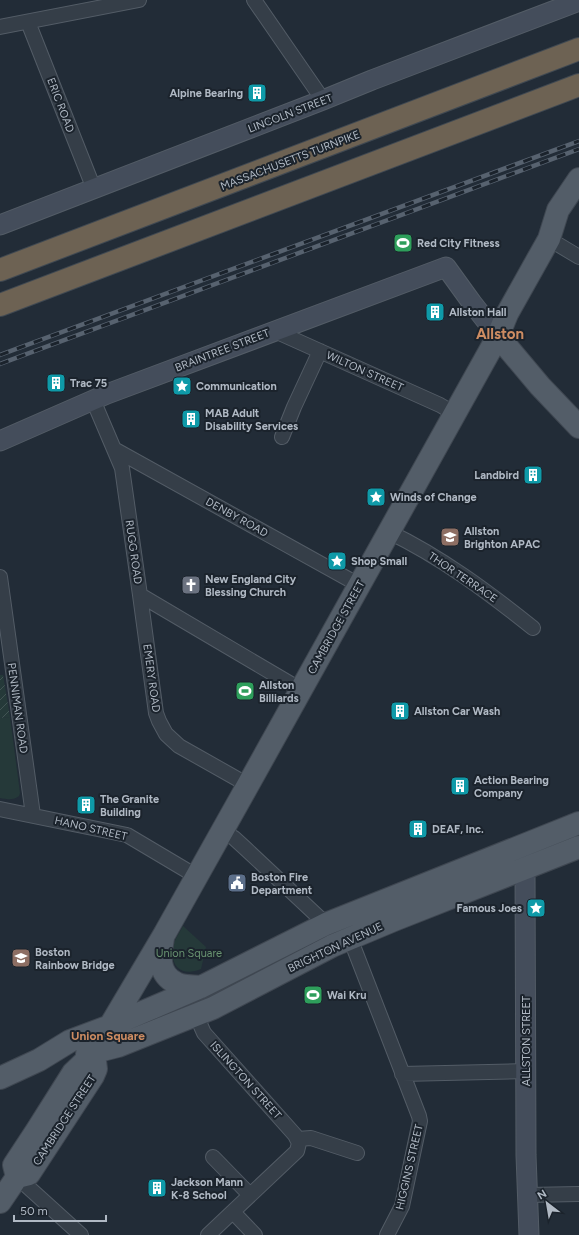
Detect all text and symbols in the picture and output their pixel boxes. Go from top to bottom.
street label: ERIC ROAD [44,76,77,135]
building icon: Alpine Bearing [246,82,268,104]
place label: Alpine Bearing [169,87,243,100]
street label: LINCOLN STREET [246,91,334,136]
street label: MASSACHUSETTS TURNPIKE [219,128,362,193]
sports icon: Red City Fitness [392,232,414,254]
place label: Red City Fitness [417,237,500,250]
building icon: Allston Hall [424,301,446,323]
place label: Allston Hall [449,306,507,319]
district label: Allston [476,325,524,343]
street label: BRAINTREE STREET [173,326,271,374]
street label: WILTON STREET [324,349,405,394]
building icon: Trac 75 [45,372,67,394]
place icon: Communication [171,375,193,397]
place label: Trac 75 [70,377,107,390]
place label: Communication [196,380,277,393]
place label: MAB Adult Disability Services [205,407,298,433]
building icon: MAB Adult Disability Services [180,408,202,430]
building icon: Landbird [522,464,544,486]
place label: Landbird [474,469,519,482]
place icon: Winds of Change [365,486,387,508]
place label: Winds of Change [390,491,477,504]
street label: DENBY ROAD [203,495,271,540]
street label: RUGG ROAD [123,519,144,585]
place label: Allston Brighton APAC [464,525,540,551]
school or university icon: Allston Brighton APAC [439,526,461,548]
place icon: Shop Small [326,550,348,572]
street label: THOR TERRACE [426,550,500,605]
place label: Shop Small [351,555,407,568]
place label: New England City Blessing Church [205,573,297,599]
church icon: New England City Blessing Church [180,574,202,596]
street label: CAMBRIDGE STREET [305,578,368,676]
street label: EMERY ROAD [140,643,163,714]
street label: PENNIMAN ROAD [5,662,30,755]
place label: Allston Billiards [259,679,299,705]
sports icon: Allston Billiards [234,680,256,702]
building icon: Allston Car Wash [389,700,411,722]
place label: Allston Car Wash [414,705,500,718]
place label: Action Bearing Company [474,774,549,800]
building icon: Action Bearing Company [449,775,471,797]
place label: The Granite Building [100,793,159,819]
building icon: The Granite Building [75,794,97,816]
street label: HANO STREET [53,814,129,843]
building icon: DEAF, Inc. [407,818,429,840]
place label: DEAF, Inc. [432,823,484,836]
place label: Boston Fire Department [251,871,313,897]
public building icon: Boston Fire Department [226,872,248,894]
place icon: Famous Joes [525,897,547,919]
place label: Famous Joes [456,902,522,915]
street label: BRIGHTON AVENUE [286,920,385,975]
place label: Boston Rainbow Bridge [35,946,115,972]
school or university icon: Boston Rainbow Bridge [10,947,32,969]
park label: Union Square [156,947,222,960]
sports icon: Wai Kru [302,984,324,1006]
place label: Wai Kru [327,989,366,1002]
street label: ALLSTON STREET [520,996,533,1086]
district label: Union Square [71,1029,145,1043]
street label: ISLINGTON STREET [207,1039,284,1122]
street label: CAMBRIDGE STREET [30,1073,99,1168]
street label: HIGGINS STREET [393,1123,426,1211]
place label: Jackson Mann K-8 School [171,1176,243,1202]
building icon: Jackson Mann K-8 School [146,1177,168,1199]
north arrow [527,1183,567,1223]
text: N [535,1187,549,1203]
scale bar [14,1197,106,1223]
text: 50 m [20,1204,48,1218]

